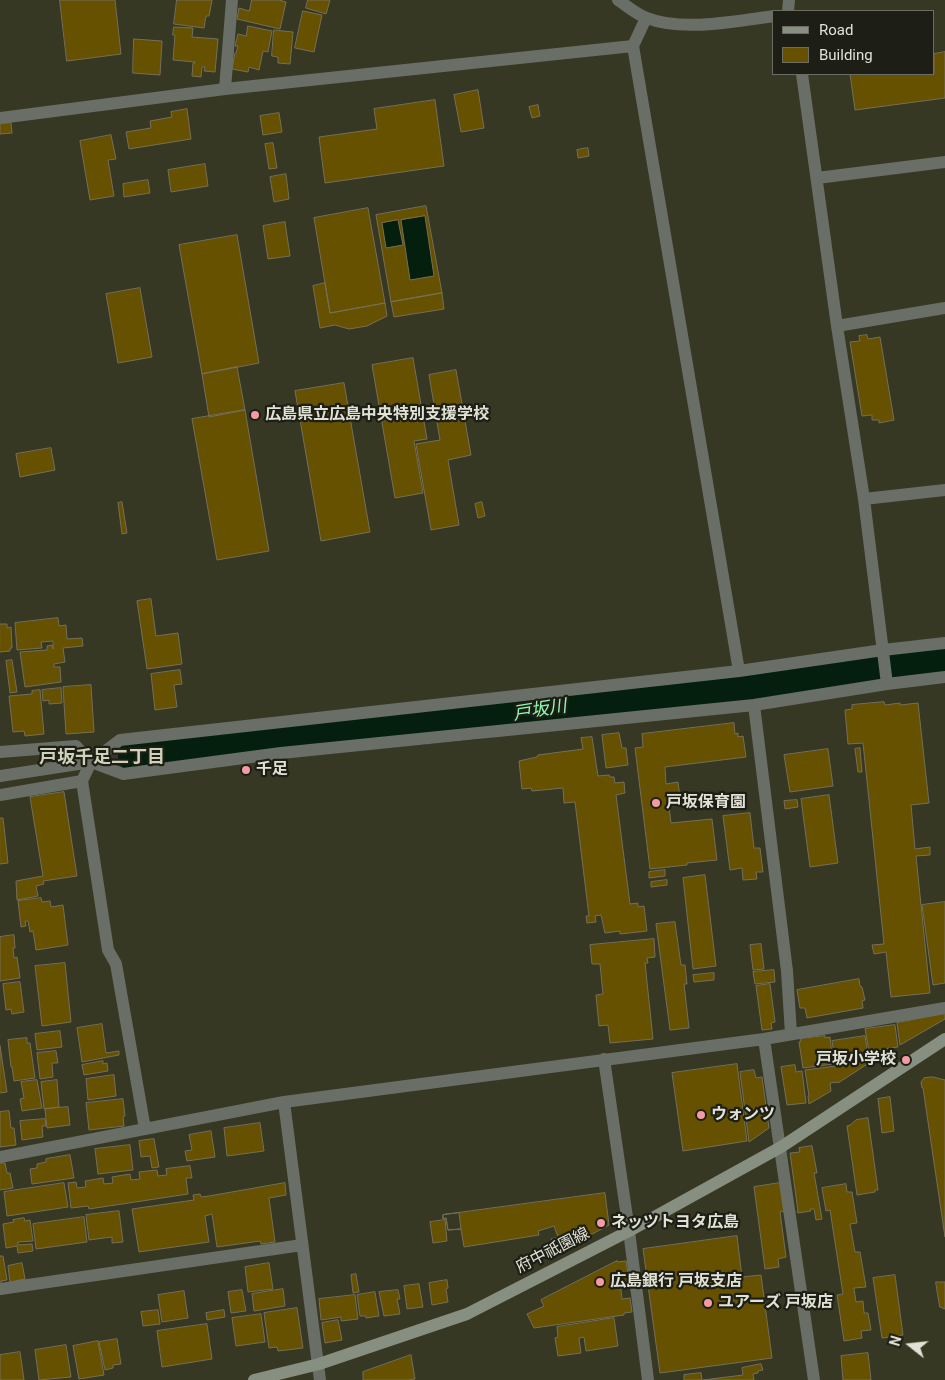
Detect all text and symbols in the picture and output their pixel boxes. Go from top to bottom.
legend [772,10,935,75]
text: Road [819,21,853,39]
text: Building [819,46,873,64]
place label: 広島県立広島中央特別支援学校 [265,405,489,425]
marker: 広島県立広島中央特別支援学校 [249,409,261,421]
water label: 戸坂川 [512,696,568,726]
district label: 戸坂千足二丁目 [39,747,165,769]
place label: 千足 [256,760,288,780]
marker: 千足 [240,764,252,776]
place label: 戸坂保育園 [666,793,746,813]
marker: 戸坂保育園 [650,797,662,809]
place label: 戸坂小学校 [816,1050,896,1070]
marker: 戸坂小学校 [900,1054,912,1066]
place label: ウォンツ [711,1105,775,1125]
marker: ウォンツ [695,1109,707,1121]
place label: ネッツトヨタ広島 [611,1213,739,1233]
marker: ネッツトヨタ広島 [595,1217,607,1229]
street label: 府中祇園線 [513,1224,593,1278]
place label: 広島銀行 戸坂支店 [610,1272,742,1292]
marker: 広島銀行 戸坂支店 [594,1276,606,1288]
place label: ユアーズ 戸坂店 [718,1293,833,1313]
marker: ユアーズ 戸坂店 [702,1297,714,1309]
north arrow [885,1320,935,1370]
text: N [887,1334,905,1348]

